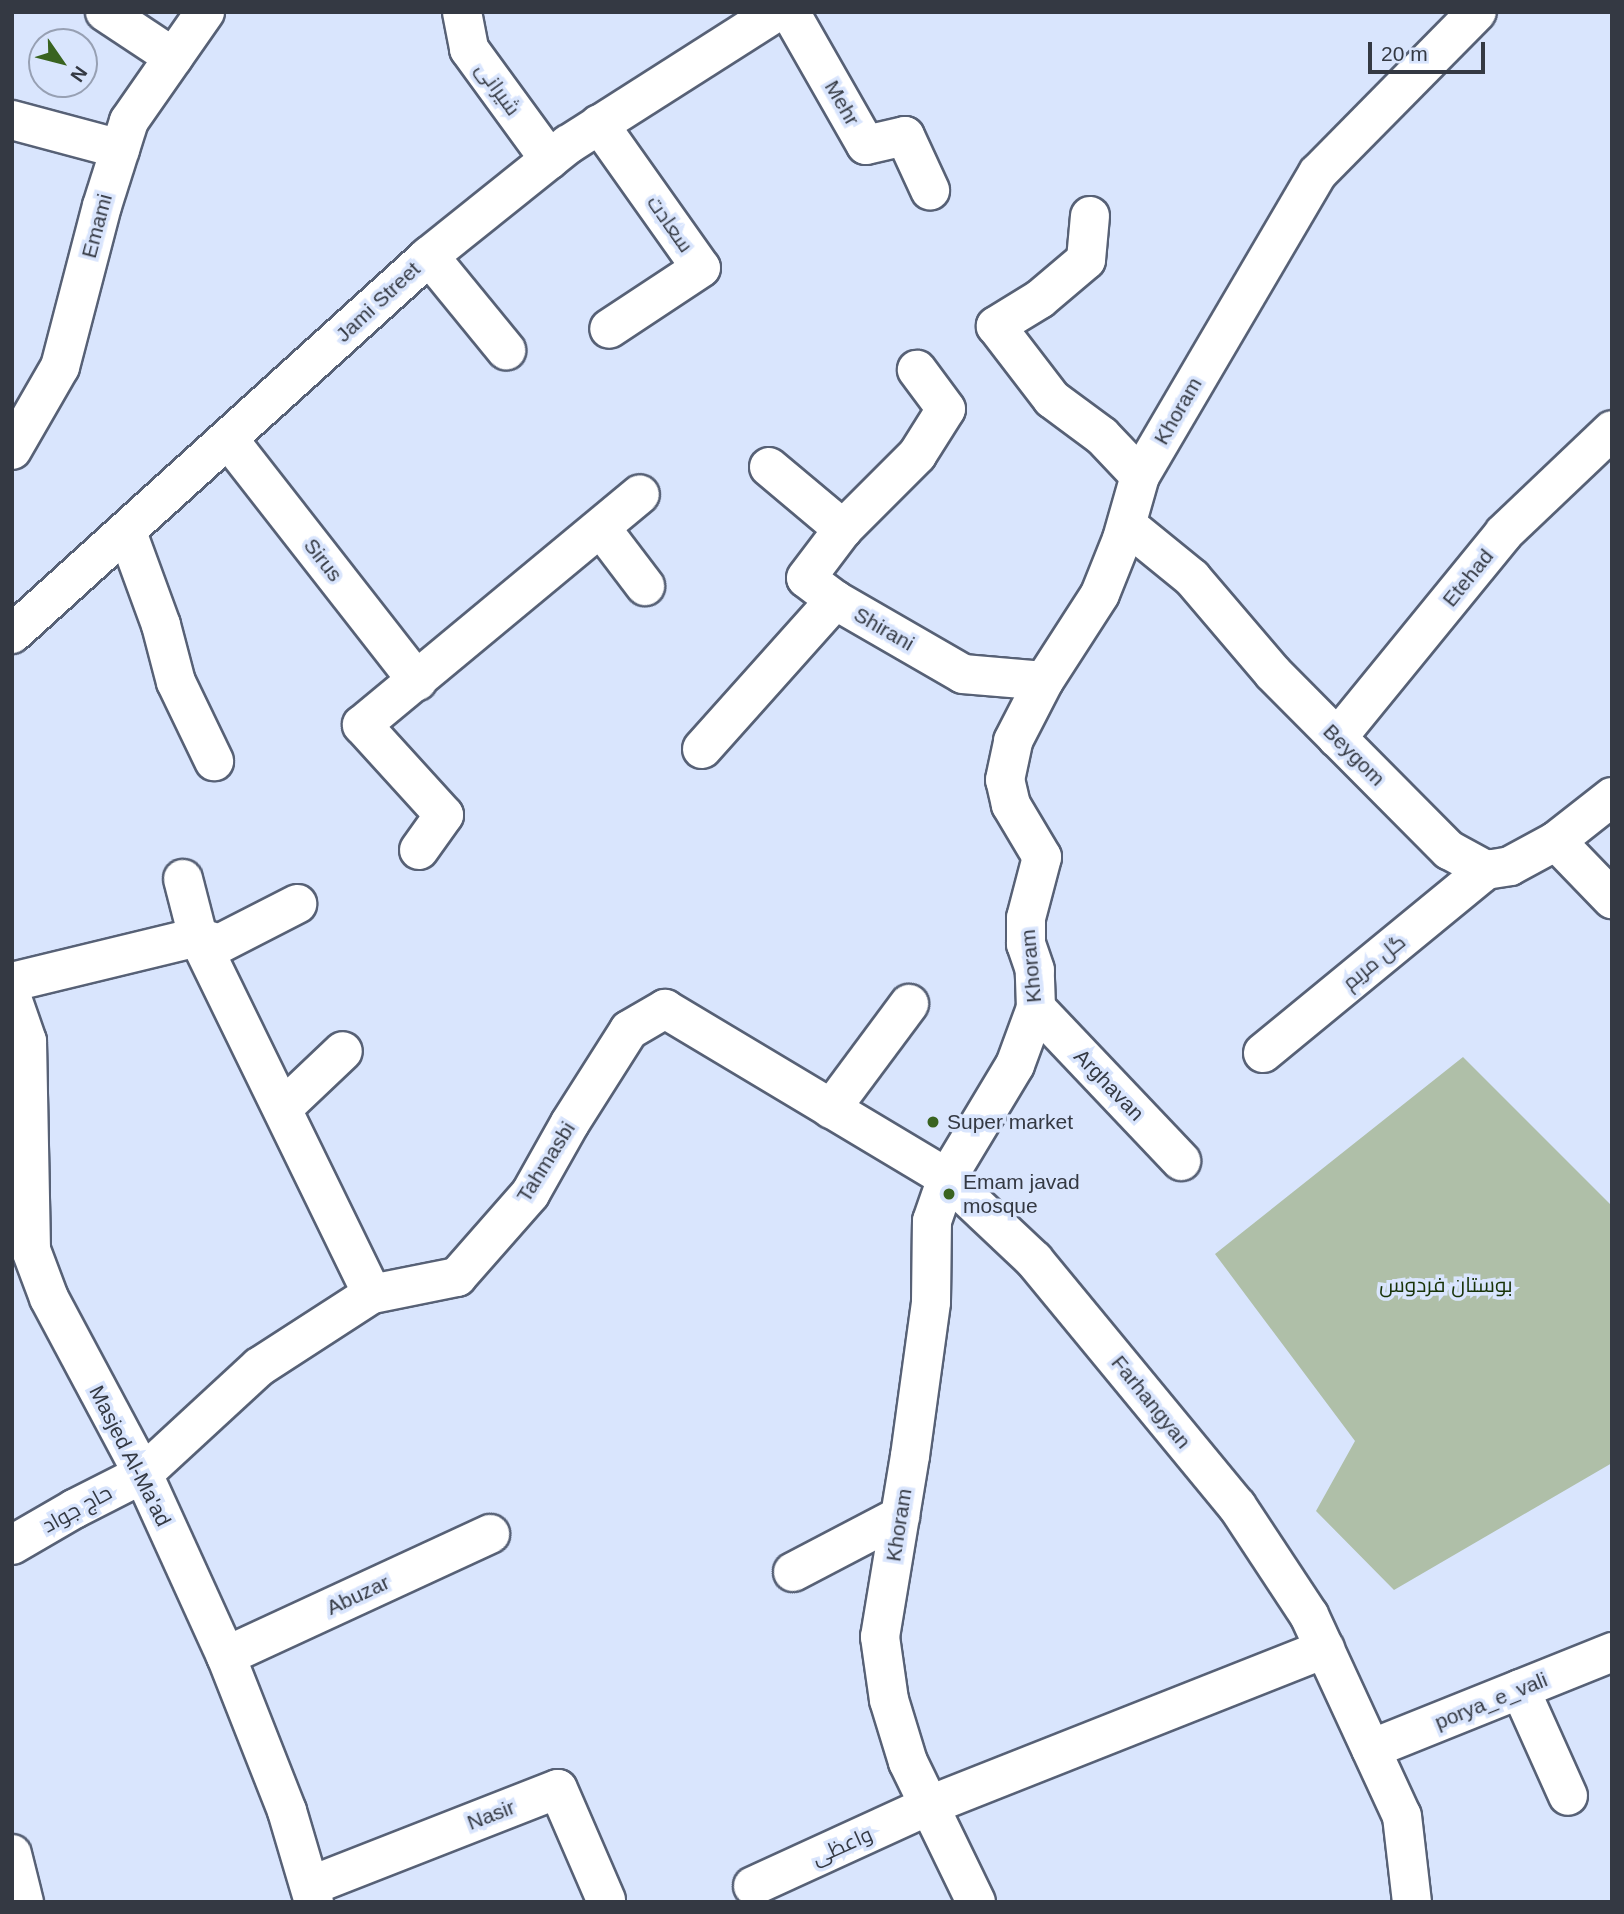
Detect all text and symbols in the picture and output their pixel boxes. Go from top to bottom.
north arrow [28,28,98,98]
scale bar [1372,28,1489,72]
text: 20 m [1381,42,1428,65]
street label: شیرانی [470,57,526,121]
text: N [66,63,92,86]
street label: Mehr [819,76,865,130]
street label: Emami [76,191,118,261]
street label: سعادت [641,191,699,257]
street label: Jami Street [331,257,425,347]
street label: Khoram [1149,373,1207,449]
street label: Sirus [298,533,348,587]
street label: Etehad [1437,544,1499,612]
street label: Shirani [849,602,919,656]
street label: Beygom [1318,719,1390,791]
street label: Khoram [1015,928,1047,1004]
street label: گل مریم [1337,929,1411,995]
street label: Arghavan [1069,1044,1149,1126]
place label: Super market [947,1109,1073,1135]
marker: Super market [925,1114,941,1130]
street label: Tahmasbi [512,1117,580,1207]
place label: Emam javad mosque [963,1169,1080,1219]
marker: Emam javad mosque [941,1186,957,1202]
park label: بوستان فردوس [1379,1272,1513,1298]
street label: Farhangyan [1106,1351,1196,1453]
street label: Masjed Al-Ma'ad [83,1381,177,1531]
street label: حاج جواد [38,1480,116,1538]
street label: Khoram [881,1487,917,1563]
street label: Abuzar [323,1570,393,1620]
street label: porya_e_vali [1431,1667,1551,1735]
street label: Nasir [464,1794,518,1836]
street label: واعظی [808,1822,876,1870]

